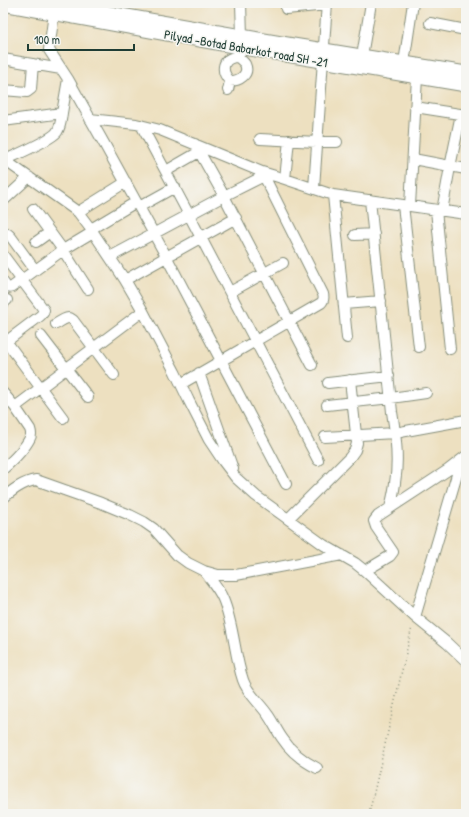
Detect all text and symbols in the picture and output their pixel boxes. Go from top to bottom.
street label: Pilyad -Botad Babarkot road SH -21 [163,25,329,71]
scale bar [28,26,134,52]
text: 100 m [34,31,60,48]

